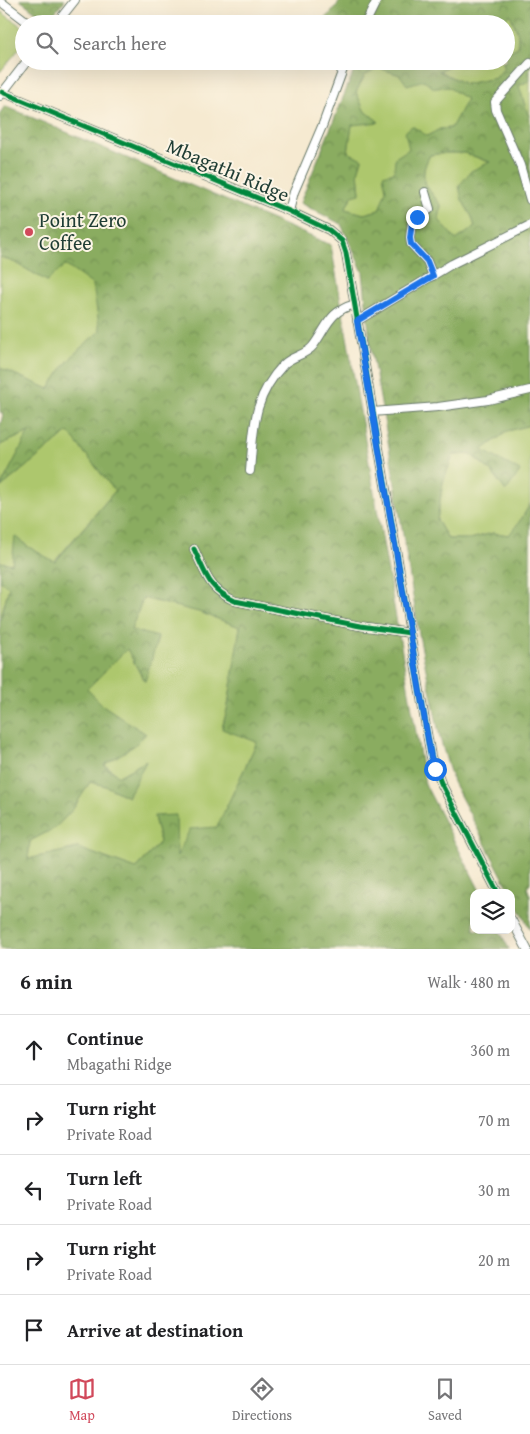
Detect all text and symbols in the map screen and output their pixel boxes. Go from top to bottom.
search box [15,15,515,70]
icon: search [33,29,61,57]
text: Search here [73,29,167,57]
street label: Mbagathi Ridge [162,131,294,208]
place label: Point Zero Coffee [39,205,126,257]
route end [406,206,429,229]
marker: Point Zero Coffee [23,226,35,238]
route start [424,758,447,781]
map controls [470,889,515,934]
button: layers [470,889,515,934]
text: 6 min [20,966,72,997]
text: Walk · 480 m [427,970,510,994]
text: Continue [67,1024,144,1052]
icon: ahead [20,1036,48,1064]
text: 360 m [470,1038,510,1062]
text: Mbagathi Ridge [67,1052,172,1076]
text: Turn right [67,1094,156,1122]
icon: right [20,1106,48,1134]
text: 70 m [478,1108,510,1132]
text: Private Road [67,1122,152,1146]
text: Turn left [67,1164,142,1192]
icon: left [20,1176,48,1204]
text: 30 m [478,1178,510,1202]
text: Private Road [67,1192,152,1216]
text: Turn right [67,1234,156,1262]
icon: right [20,1246,48,1274]
text: 20 m [478,1248,510,1272]
text: Private Road [67,1262,152,1286]
icon: arrive [20,1316,48,1344]
text: Arrive at destination [67,1316,243,1344]
tab: Map [68,1375,96,1425]
tab: Directions [232,1375,292,1425]
tab: Saved [428,1375,462,1425]

